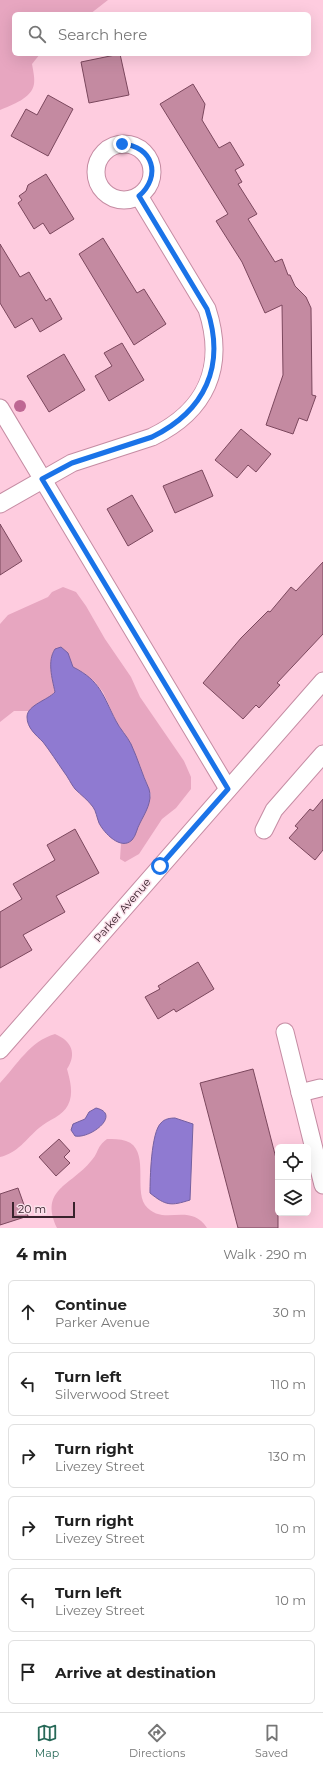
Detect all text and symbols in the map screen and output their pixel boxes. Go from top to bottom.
search box [12,12,311,56]
icon: search [26,23,48,45]
text: Search here [58,25,147,44]
route end [113,135,131,153]
route start [151,857,169,875]
street label: Parker Avenue [90,875,154,945]
map controls [275,1144,311,1216]
button: locate [275,1144,311,1180]
button: layers [275,1180,311,1216]
scale bar [12,1200,75,1219]
text: 20 m [18,1202,46,1216]
text: 4 min [16,1244,67,1264]
text: Walk · 290 m [223,1246,307,1262]
text: Continue [55,1295,127,1314]
icon: ahead [17,1301,39,1323]
text: 30 m [273,1304,306,1320]
text: Parker Avenue [55,1314,150,1330]
text: Turn left [55,1367,122,1386]
icon: left [17,1373,39,1395]
text: 110 m [271,1376,306,1392]
text: Silverwood Street [55,1386,169,1402]
text: Turn right [55,1439,134,1458]
icon: right [17,1445,39,1467]
text: 130 m [268,1448,306,1464]
text: Livezey Street [55,1458,145,1474]
text: Turn right [55,1511,134,1530]
icon: right [17,1517,39,1539]
text: 10 m [276,1520,306,1536]
text: Livezey Street [55,1530,145,1546]
text: Turn left [55,1583,122,1602]
icon: left [17,1589,39,1611]
text: 10 m [276,1592,306,1608]
text: Livezey Street [55,1602,145,1618]
icon: arrive [17,1661,39,1683]
text: Arrive at destination [55,1663,216,1682]
tab: Map [35,1722,59,1760]
tab: Directions [129,1722,185,1760]
tab: Saved [255,1722,288,1760]

